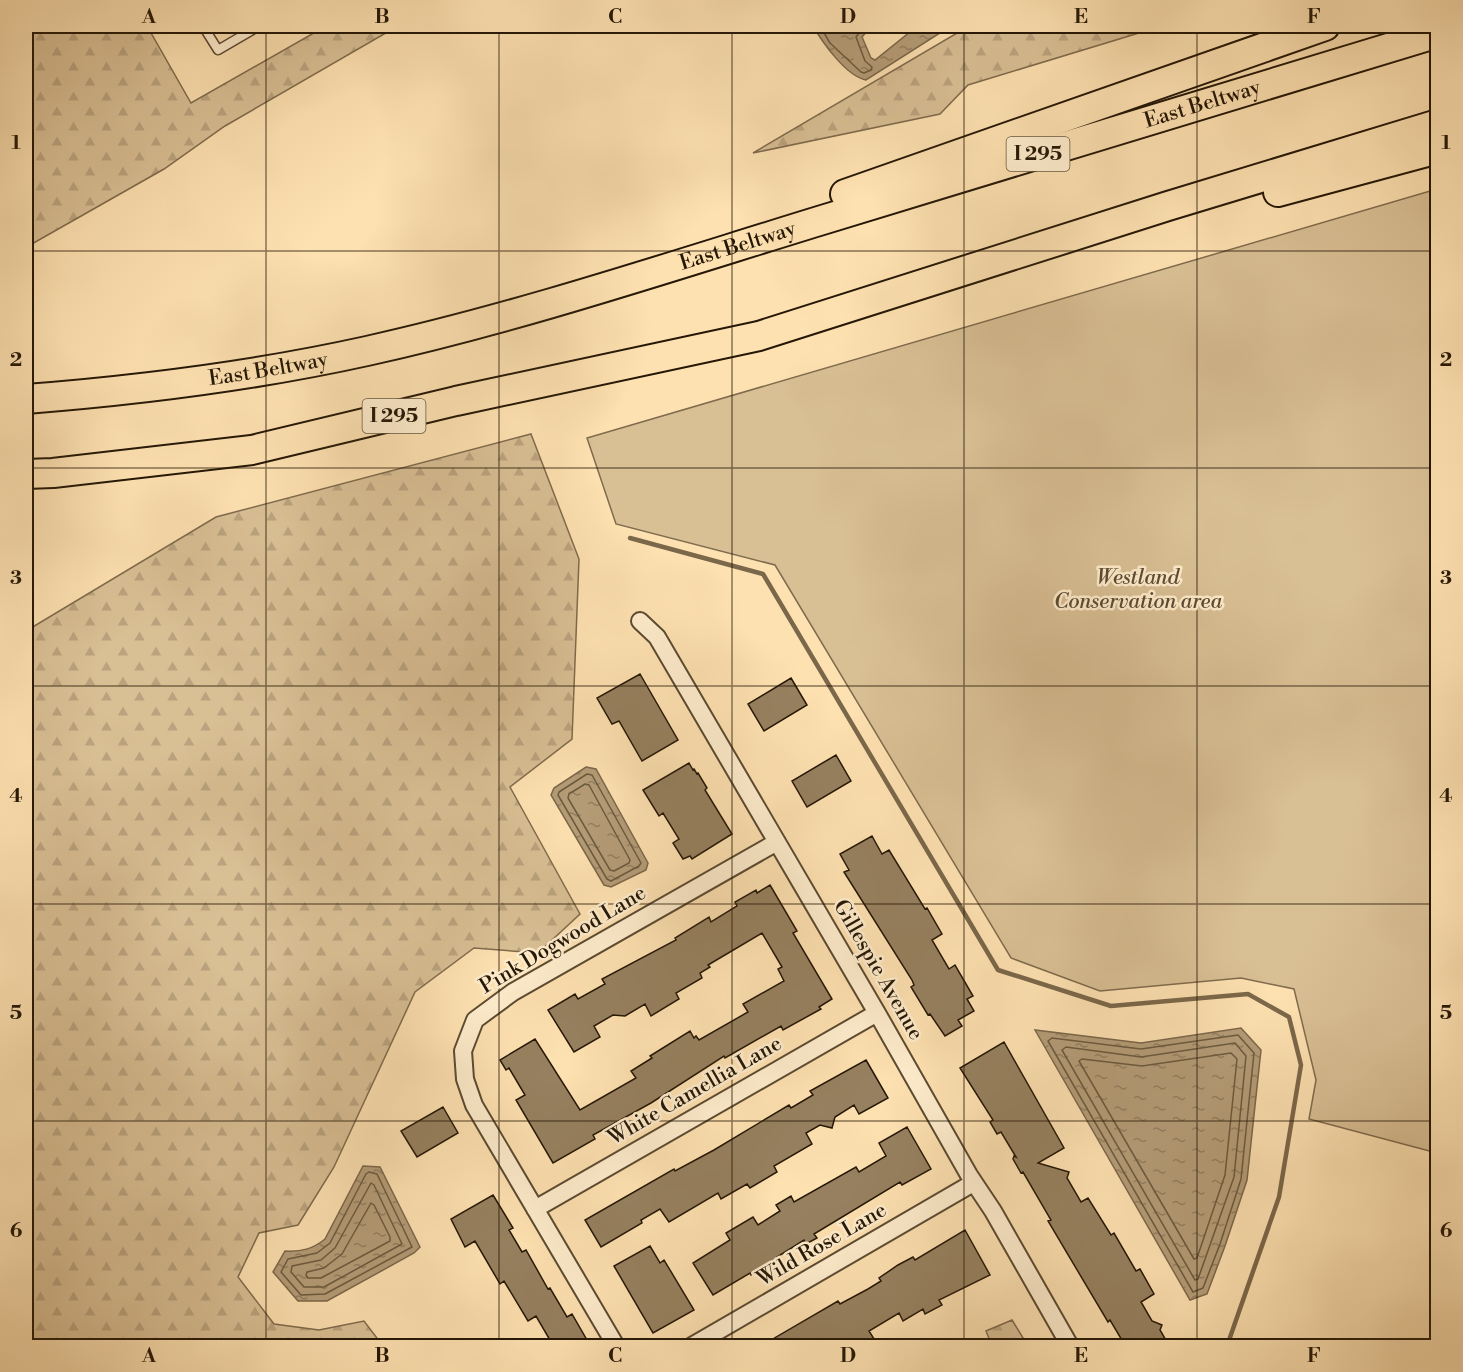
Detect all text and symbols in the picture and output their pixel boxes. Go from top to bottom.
text: A [141,5,157,30]
text: B [374,5,390,30]
text: C [608,5,622,30]
text: D [840,5,856,30]
text: E [1074,5,1088,30]
text: F [1307,5,1321,30]
street label: East Beltway [1141,74,1265,134]
text: 1 [11,131,21,156]
text: 1 [1441,131,1451,156]
road number: I 295 [1006,137,1070,171]
street label: East Beltway [676,216,800,277]
street label: East Beltway [207,346,331,392]
text: 2 [10,348,22,373]
text: 2 [1440,348,1452,373]
road number: I 295 [362,399,426,433]
park label: Westland Conservation area [1054,565,1222,615]
text: 3 [10,566,22,591]
text: 3 [1440,566,1452,591]
text: 4 [9,784,23,809]
text: 4 [1439,784,1453,809]
street label: Pink Dogwood Lane [475,880,651,1000]
street label: Gillespie Avenue [827,895,929,1045]
text: 5 [10,1001,22,1026]
text: 5 [1440,1001,1452,1026]
street label: White Camellia Lane [603,1031,787,1152]
street label: Wild Rose Lane [752,1197,892,1293]
text: 6 [10,1219,23,1244]
text: 6 [1440,1219,1453,1244]
text: A [141,1344,157,1369]
text: B [374,1344,390,1369]
text: C [608,1344,622,1369]
text: D [840,1344,856,1369]
text: E [1074,1344,1088,1369]
text: F [1307,1344,1321,1369]

